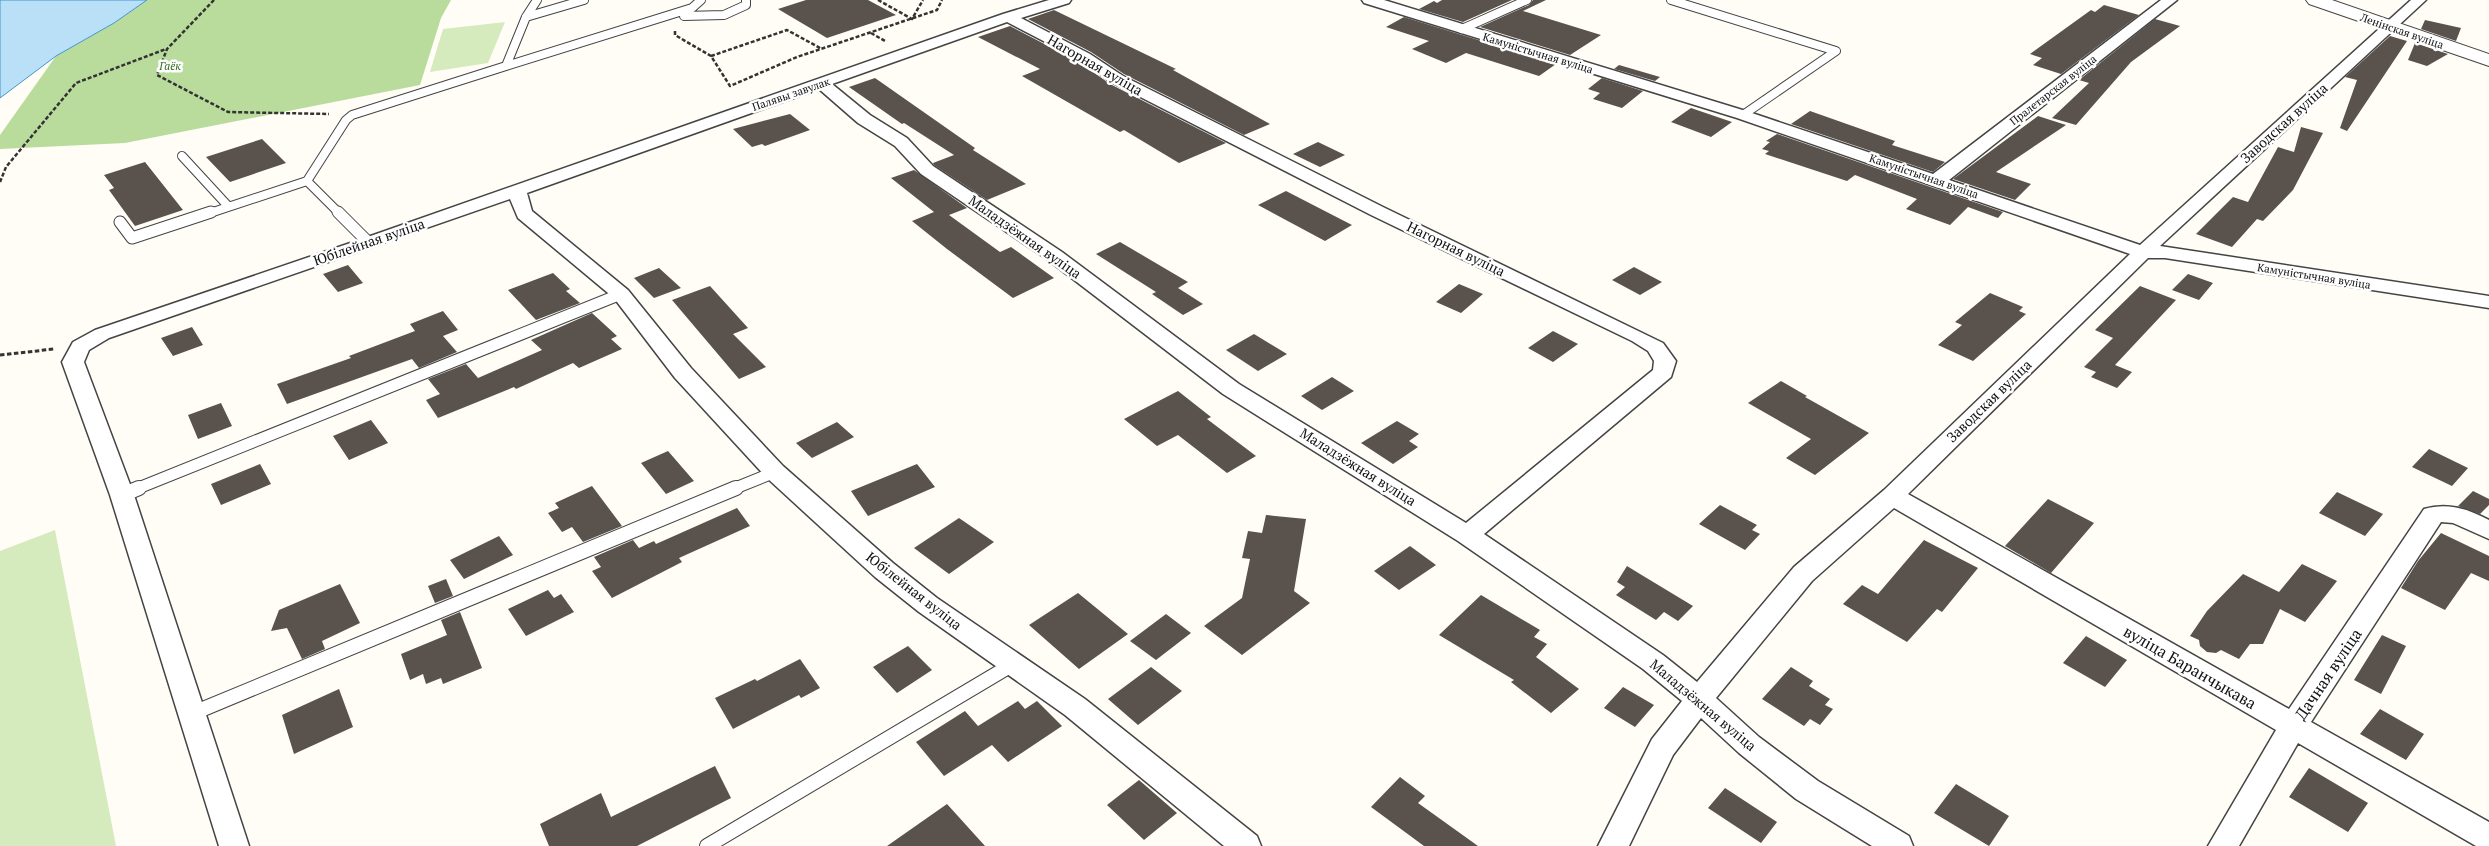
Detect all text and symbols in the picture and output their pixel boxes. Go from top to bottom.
street label: Ленінская вуліца [2357,10,2446,52]
street label: Нагорная вуліца [1044,30,1146,100]
street label: Камуністычная вуліца [1481,30,1595,77]
street label: Пралетарская вуліца [2007,52,2100,128]
park label: Гаёк [158,59,181,73]
street label: Палявы завулак [750,74,832,114]
street label: Заводская вуліца [2236,78,2331,167]
street label: Камуністычная вуліца [1868,151,1981,201]
street label: Маладзёжная вуліца [965,191,1085,283]
street label: Юбілейная вуліца [311,214,427,269]
street label: Нагорная вуліца [1404,217,1508,281]
street label: Камуністычная вуліца [2256,260,2372,292]
street label: Заводская вуліца [1942,355,2035,446]
street label: Маладзёжная вуліца [1297,423,1420,510]
street label: Юбілейная вуліца [863,547,966,634]
street label: вуліца Баранчыкава [2119,620,2261,714]
street label: Дачная вуліца [2289,624,2367,724]
street label: Маладзёжная вуліца [1646,654,1761,755]

